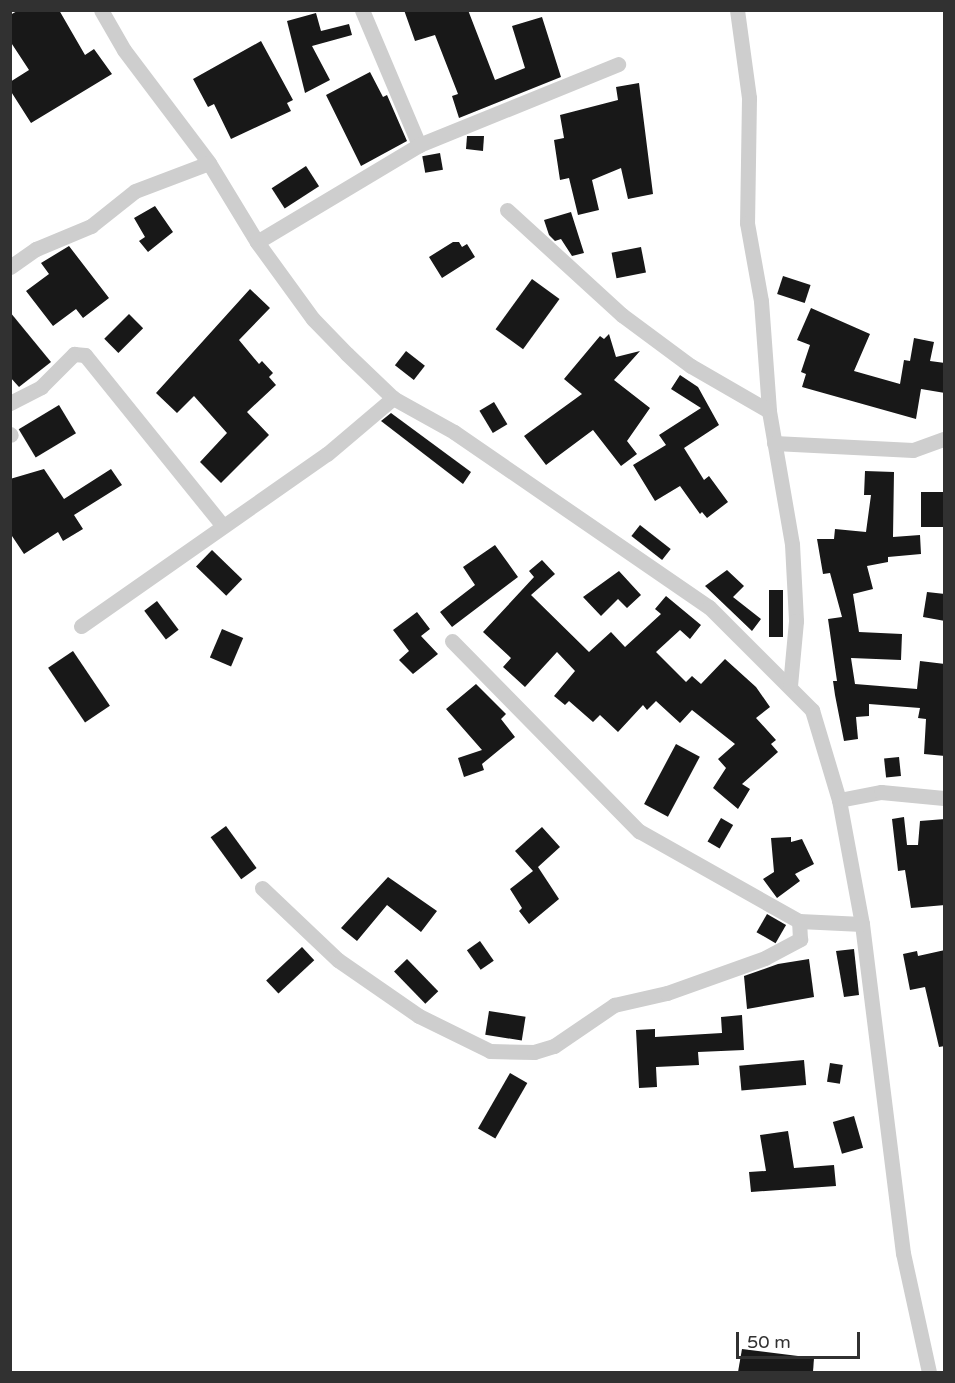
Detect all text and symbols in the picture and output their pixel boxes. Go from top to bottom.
scale bar [739,1320,864,1358]
text: 50 m [747,1331,791,1353]

